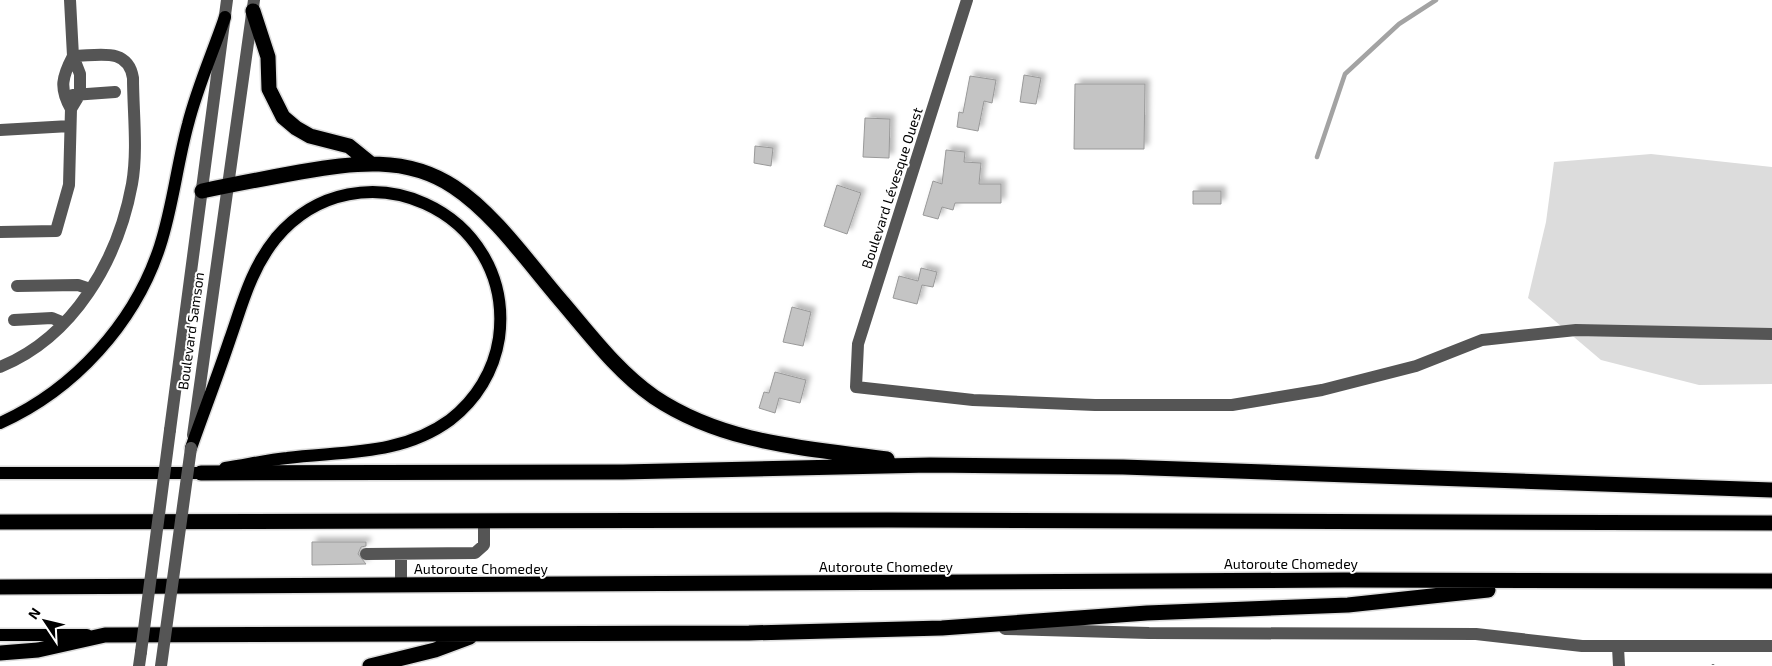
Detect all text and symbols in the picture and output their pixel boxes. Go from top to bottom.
street label: Boulevard Lévesque Ouest [857,105,926,271]
street label: Boulevard Samson [174,271,207,391]
street label: Autoroute Chomedey [1224,555,1359,572]
street label: Autoroute Chomedey [819,558,954,575]
street label: Autoroute Chomedey [414,560,549,577]
north arrow [20,596,70,646]
text: N [24,604,44,622]

